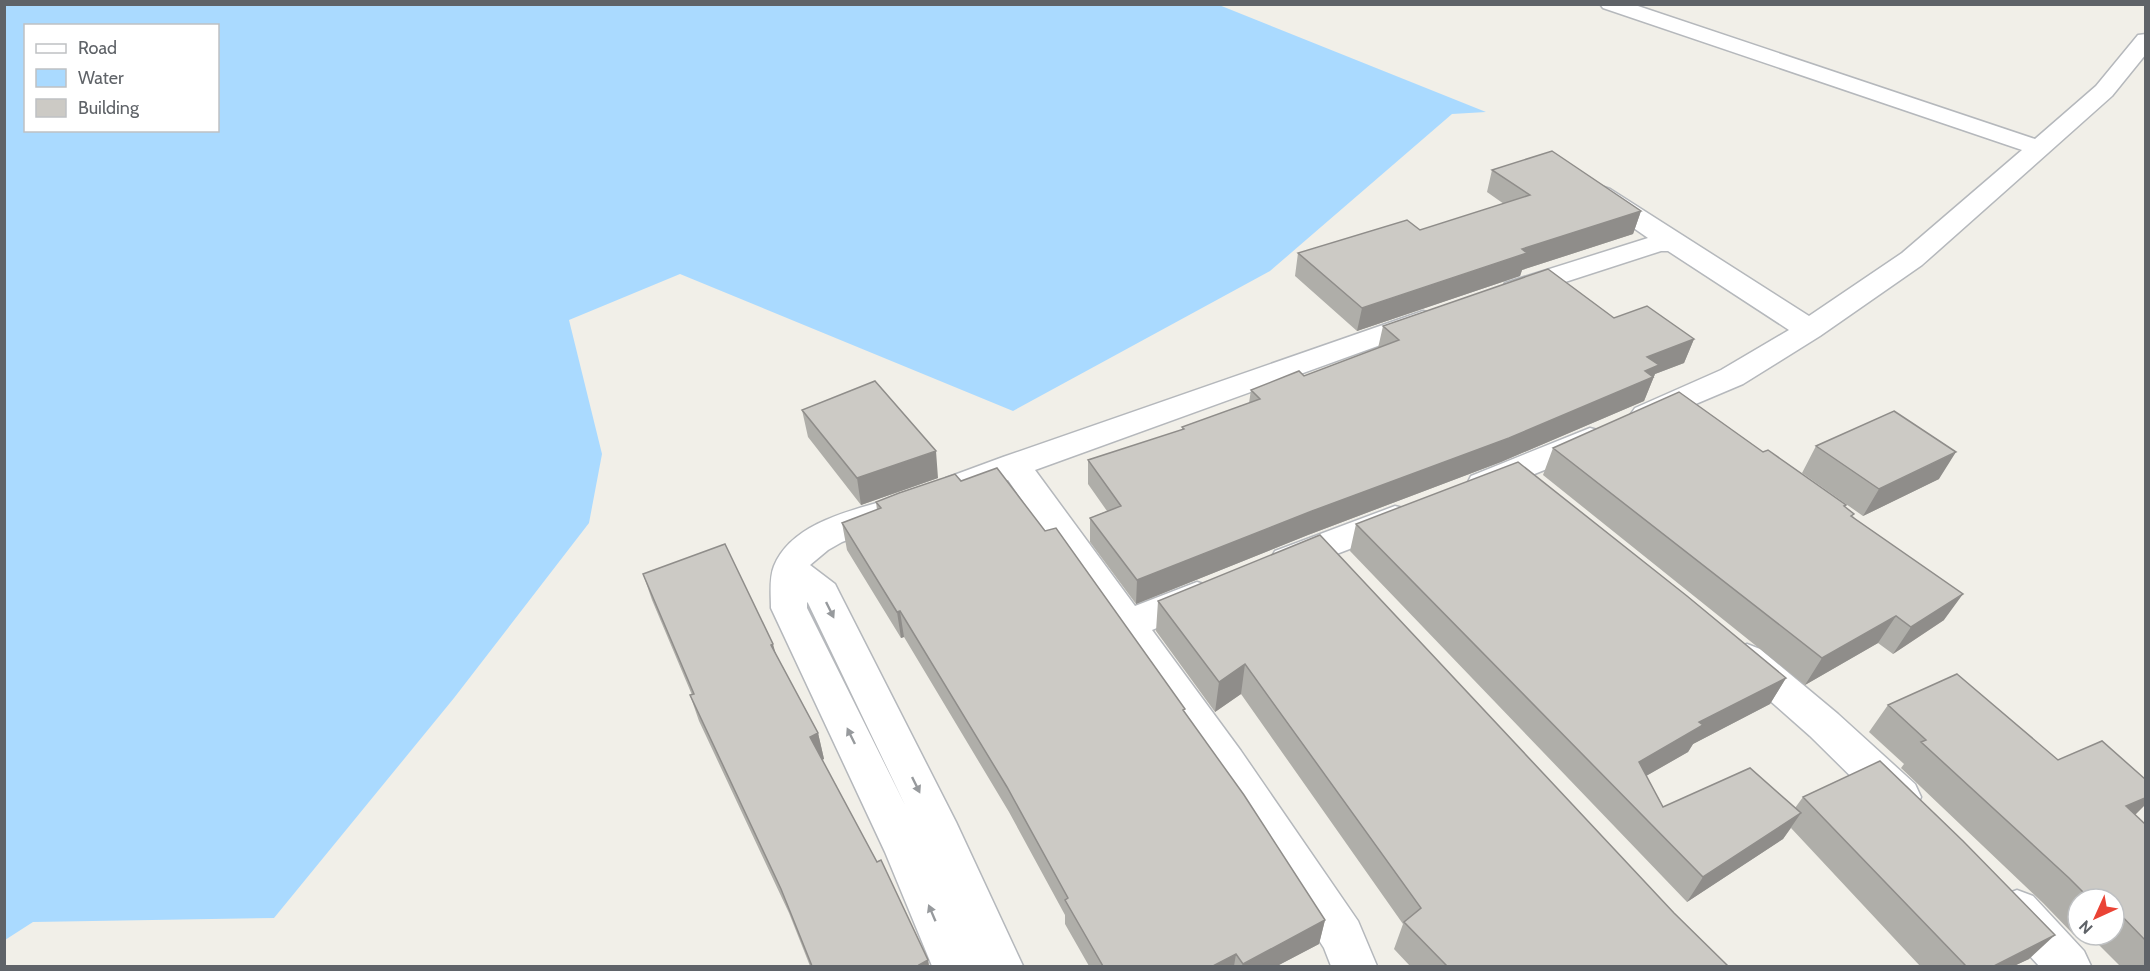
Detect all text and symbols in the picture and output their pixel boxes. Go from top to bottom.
legend [24,24,219,132]
text: Road [78,37,117,59]
text: Water [78,67,124,89]
text: Building [78,97,140,119]
one-way arrow [824,601,834,619]
one-way arrow [846,727,855,744]
one-way arrow [911,776,921,793]
north arrow [2066,887,2126,947]
one-way arrow [927,903,937,921]
text: N [2075,917,2096,938]

